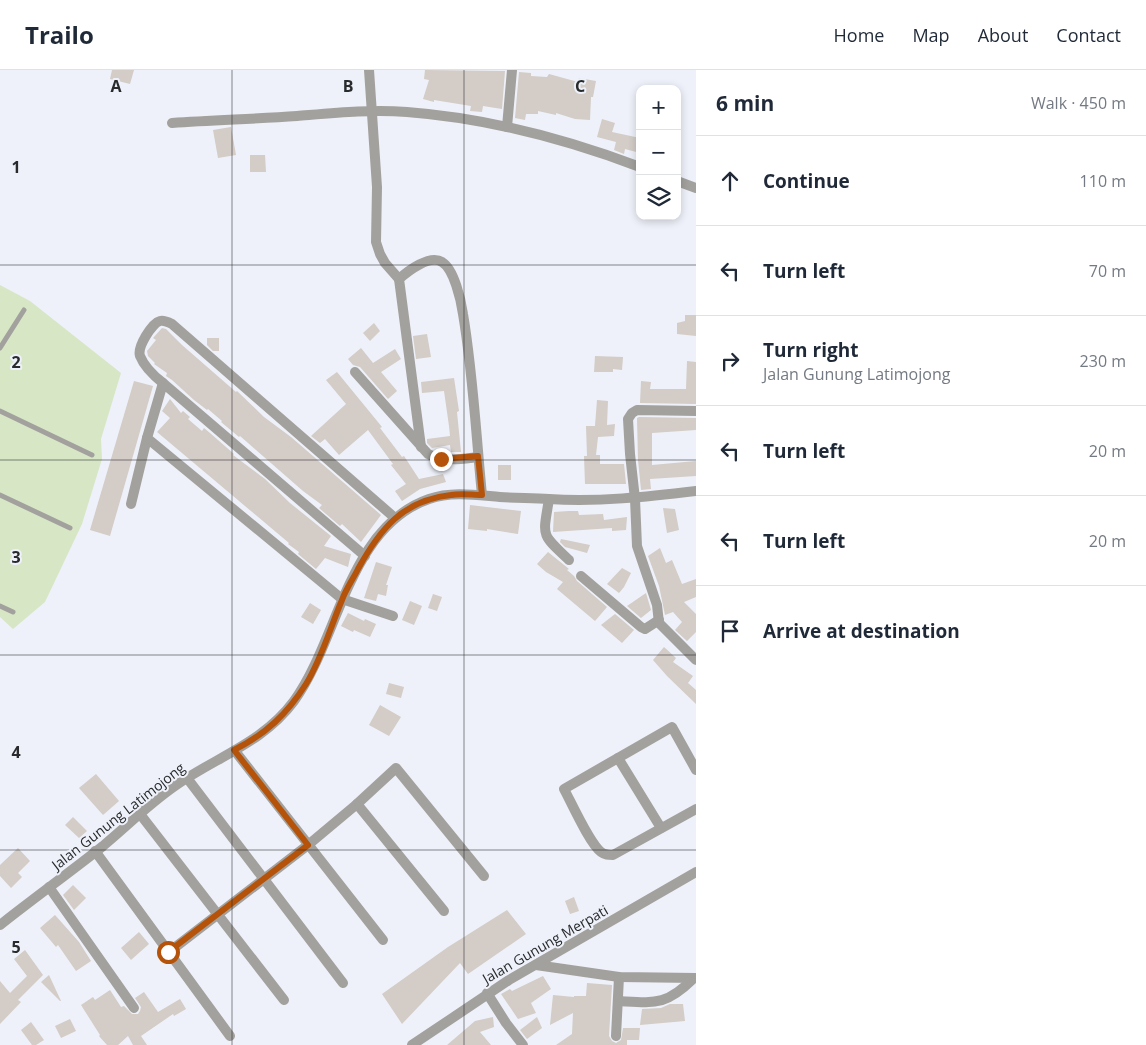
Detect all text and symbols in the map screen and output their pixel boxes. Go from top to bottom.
text: Trailo [25,18,94,51]
text: Home [834,23,884,47]
text: Map [912,23,950,47]
text: About [978,23,1028,47]
text: Contact [1056,23,1121,47]
text: A [110,75,122,97]
text: B [343,75,353,97]
text: C [575,75,585,97]
map controls [636,85,681,220]
button: + [636,85,681,130]
text: 6 min [716,89,774,117]
text: Walk · 450 m [1031,92,1126,114]
button: − [636,130,681,175]
text: 1 [11,156,21,178]
icon: ahead [716,167,744,195]
text: Continue [763,168,850,194]
text: 110 m [1080,170,1126,192]
button: layers [636,175,681,220]
icon: left [716,257,744,285]
text: Turn left [763,258,845,284]
text: 70 m [1089,260,1126,282]
text: Turn right [763,337,858,363]
icon: right [716,347,744,375]
text: 230 m [1080,350,1126,372]
text: 2 [11,351,21,373]
text: Jalan Gunung Latimojong [763,363,950,385]
icon: left [716,437,744,465]
text: Turn left [763,438,845,464]
text: 20 m [1089,440,1126,462]
route end [430,448,453,471]
icon: left [716,527,744,555]
text: Turn left [763,528,845,554]
text: 20 m [1089,530,1126,552]
text: 3 [11,546,21,568]
icon: arrive [716,617,744,645]
text: Arrive at destination [763,618,960,644]
text: 4 [11,741,21,763]
street label: Jalan Gunung Latimojong [46,758,189,875]
street label: Jalan Gunung Merpati [477,900,611,989]
text: 5 [11,936,21,958]
route start [157,941,180,964]

